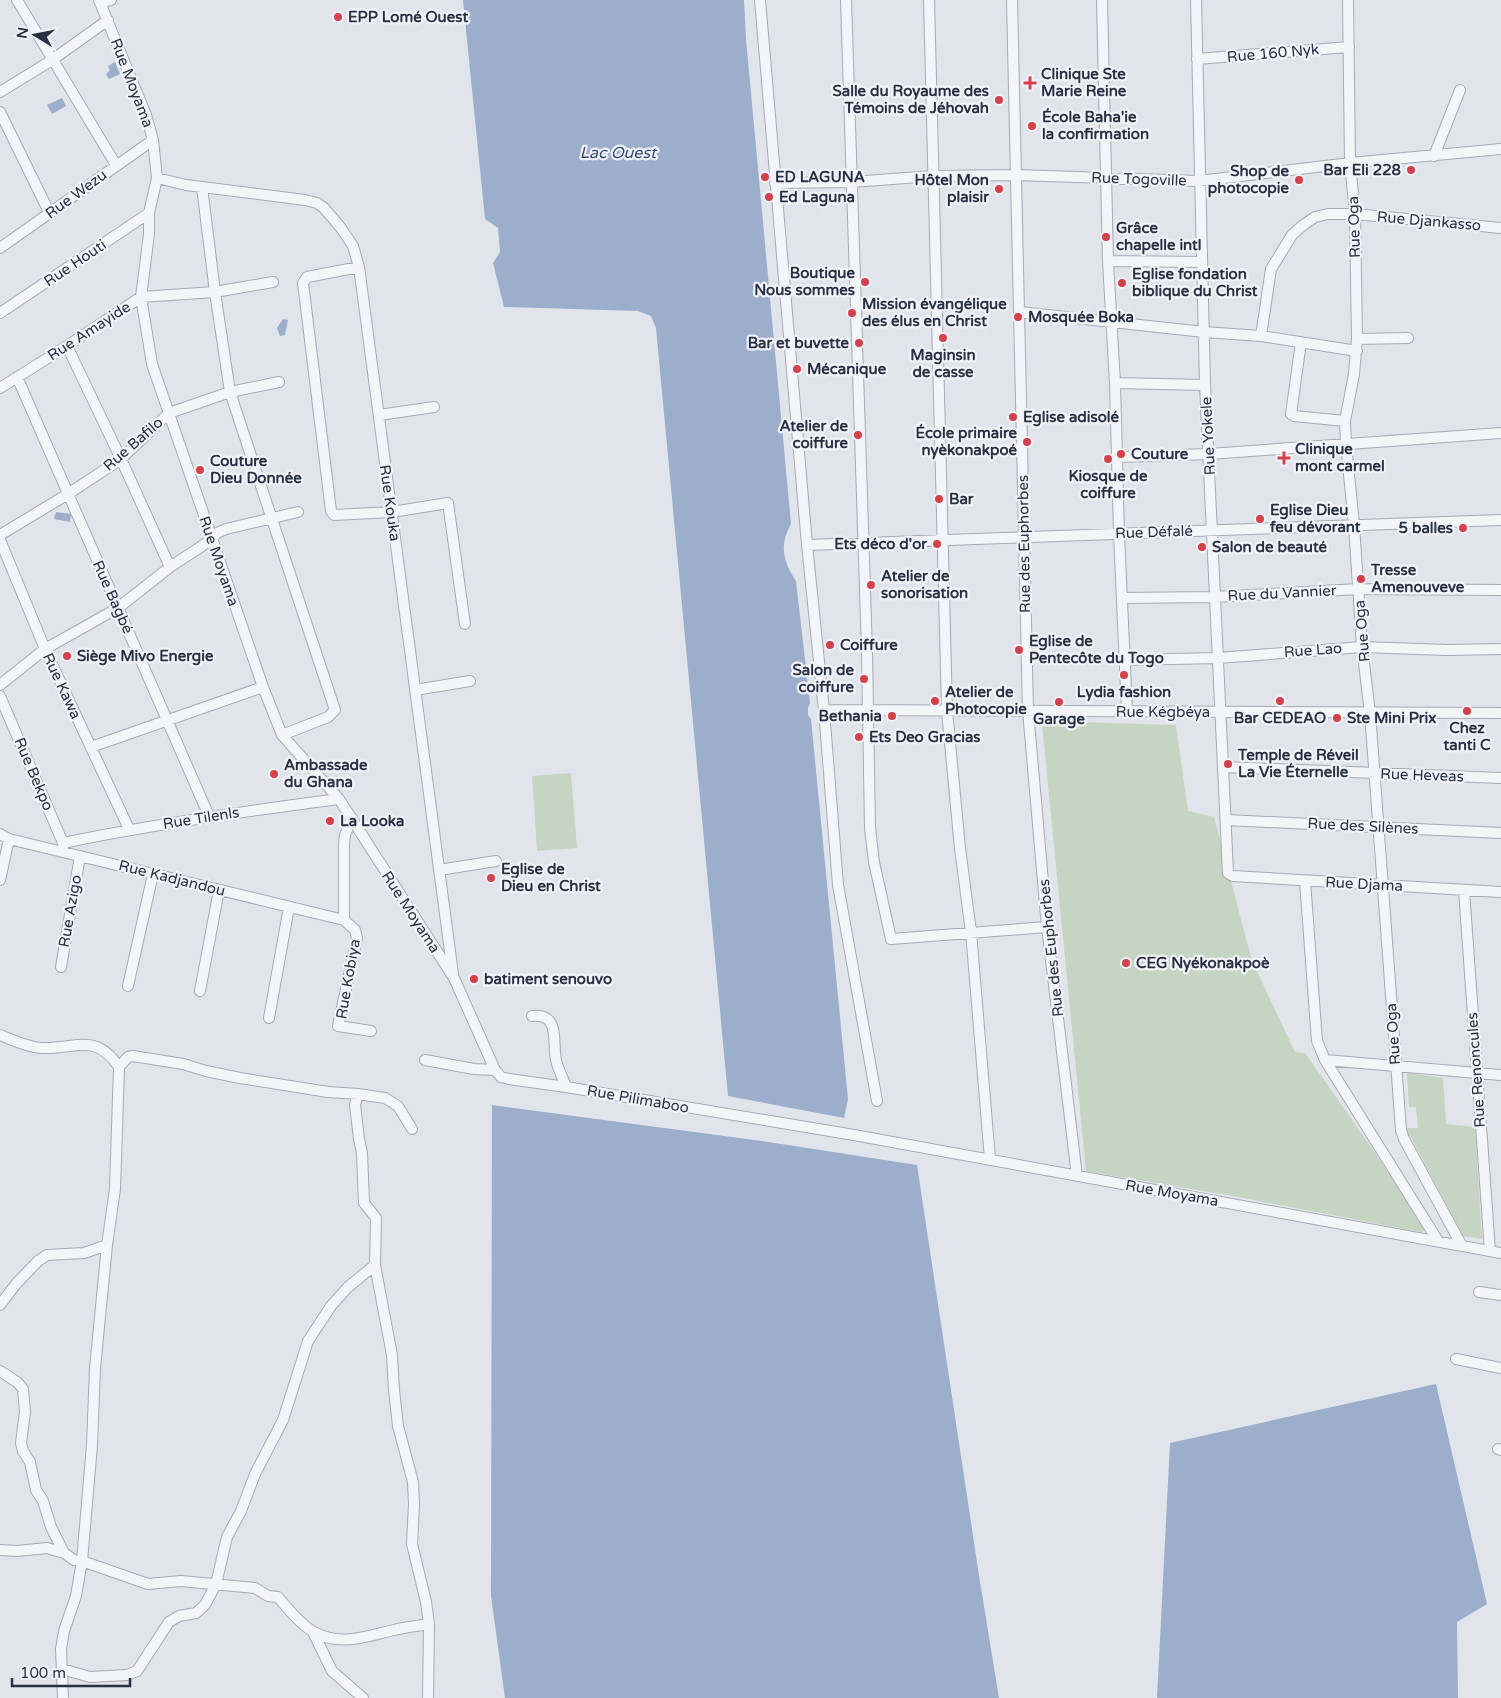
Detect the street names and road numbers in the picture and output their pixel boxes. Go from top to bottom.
street label: Rue Moyama [107,36,157,130]
street label: Rue 160 Nyk [1226,40,1320,66]
street label: Rue Wezu [42,166,110,222]
street label: Rue Togoville [1091,168,1187,190]
street label: Rue Oga [1344,196,1364,258]
street label: Rue Djankasso [1376,207,1482,235]
street label: Rue Houti [41,236,109,290]
street label: Rue Amayide [44,298,134,364]
street label: Rue Yokele [1197,396,1219,476]
street label: Rue Bafilo [99,413,167,475]
street label: Rue Kouka [376,464,404,542]
street label: Rue des Euphorbes [1014,475,1034,613]
street label: Rue Moyama [195,514,243,608]
street label: Rue Défalé [1115,522,1193,542]
street label: Rue Bagbé [89,558,137,636]
street label: Rue du Vannier [1227,581,1337,605]
street label: Rue Oga [1350,599,1374,663]
street label: Rue Lao [1283,639,1343,661]
street label: Rue Kawa [39,650,85,722]
street label: Rue Kégbéya [1116,703,1210,721]
street label: Rue Bekpo [11,735,57,813]
street label: Rue Heveas [1380,765,1464,785]
street label: Rue Tilenls [161,803,241,833]
street label: Rue des Silènes [1307,814,1419,838]
street label: Rue Kadjandou [117,856,227,900]
street label: Rue Moyama [378,868,444,956]
street label: Rue Azigo [55,873,85,949]
street label: Rue Djama [1325,873,1403,895]
street label: Rue des Euphorbes [1035,878,1067,1018]
street label: Rue Kobiya [332,938,364,1020]
street label: Rue Oga [1382,1002,1404,1066]
street label: Rue Renoncules [1463,1012,1489,1128]
street label: Rue Pilimaboo [586,1081,690,1117]
street label: Rue Moyama [1124,1176,1220,1210]

